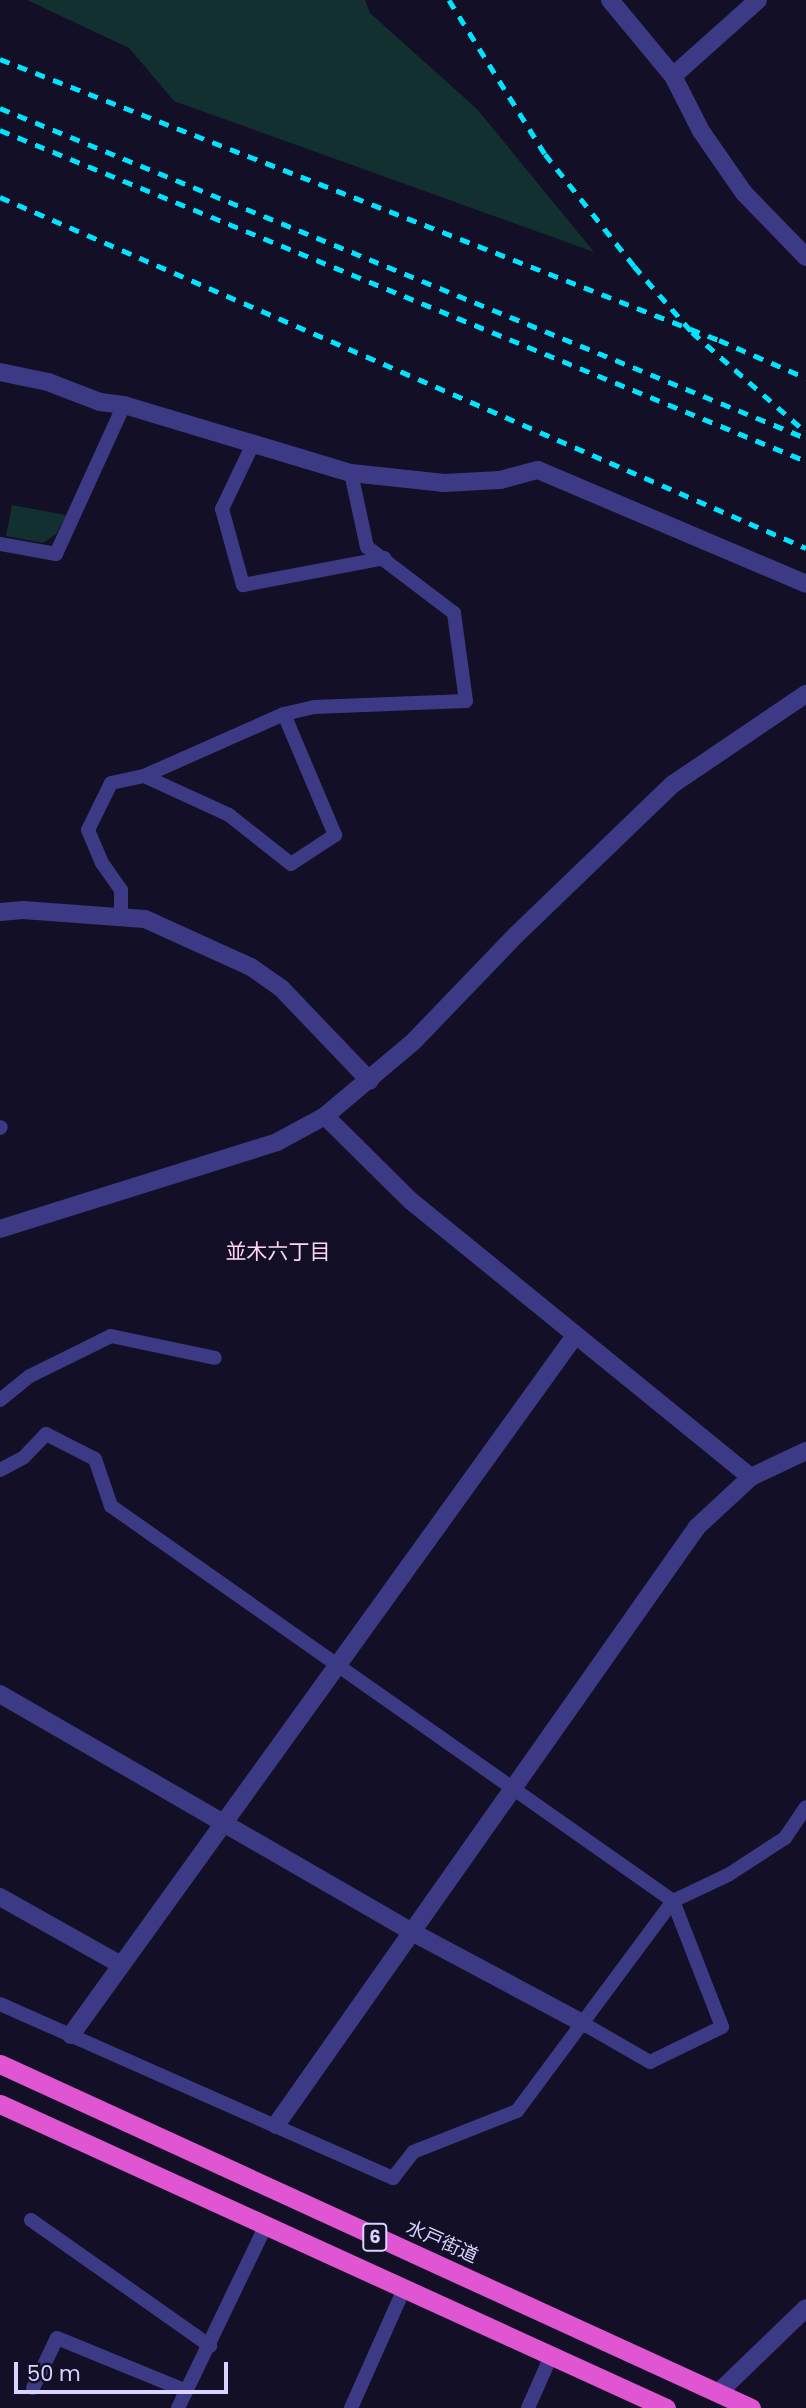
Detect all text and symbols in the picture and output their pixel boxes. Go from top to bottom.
district label: 並木六丁目 [226,1239,330,1265]
street label: 水戸街道 [403,2216,481,2268]
road number: 6 [361,2222,389,2252]
scale bar [18,2348,231,2392]
text: 50 m [27,2359,81,2388]

